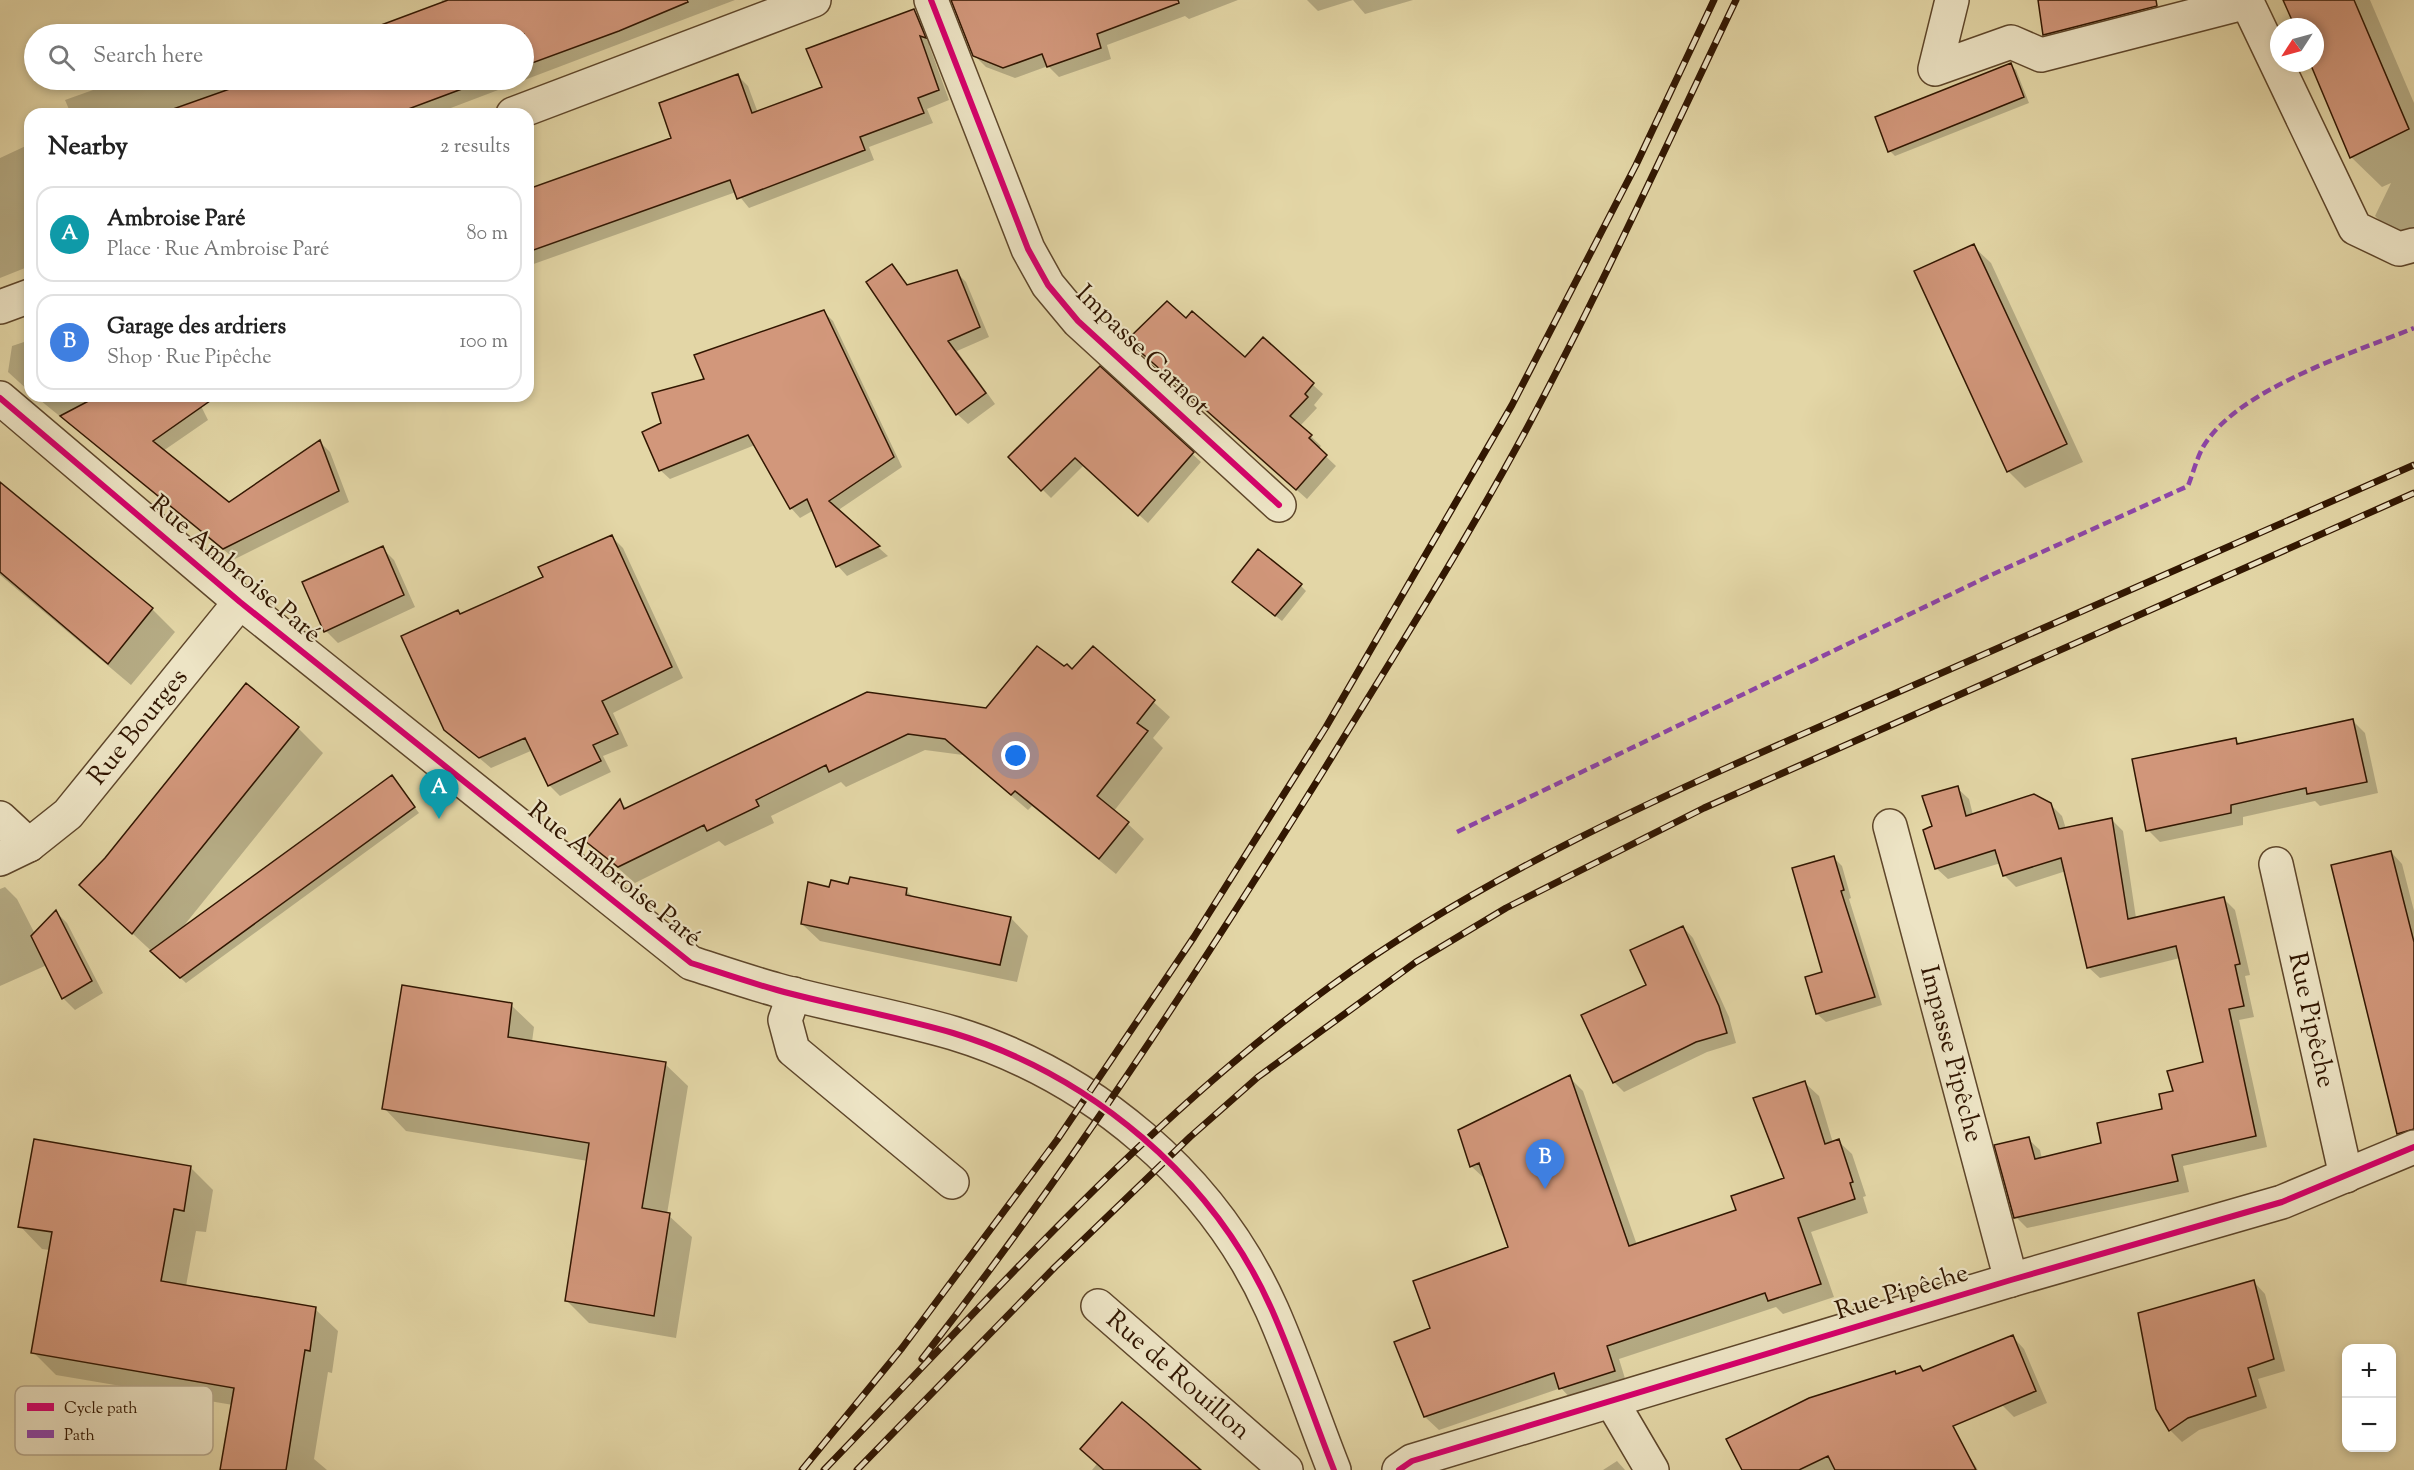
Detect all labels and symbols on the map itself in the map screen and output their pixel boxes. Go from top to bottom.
north arrow [2270,18,2324,72]
street label: Impasse Carnot [1066,277,1218,425]
street label: Rue Ambroise Paré [141,487,329,653]
street label: Rue Bourges [80,661,197,793]
your location [1001,741,1030,770]
pin: A [420,770,458,819]
street label: Rue Ambroise Paré [519,793,709,957]
street label: Rue Pipêche [2278,949,2344,1091]
street label: Impasse Pipêche [1910,962,1992,1146]
pin: B [1526,1140,1564,1189]
street label: Rue Pipêche [1831,1255,1973,1331]
street label: Rue de Rouillon [1097,1302,1258,1449]
legend [15,1386,213,1455]
text: Cycle path [64,1398,138,1421]
text: Path [64,1425,95,1448]

